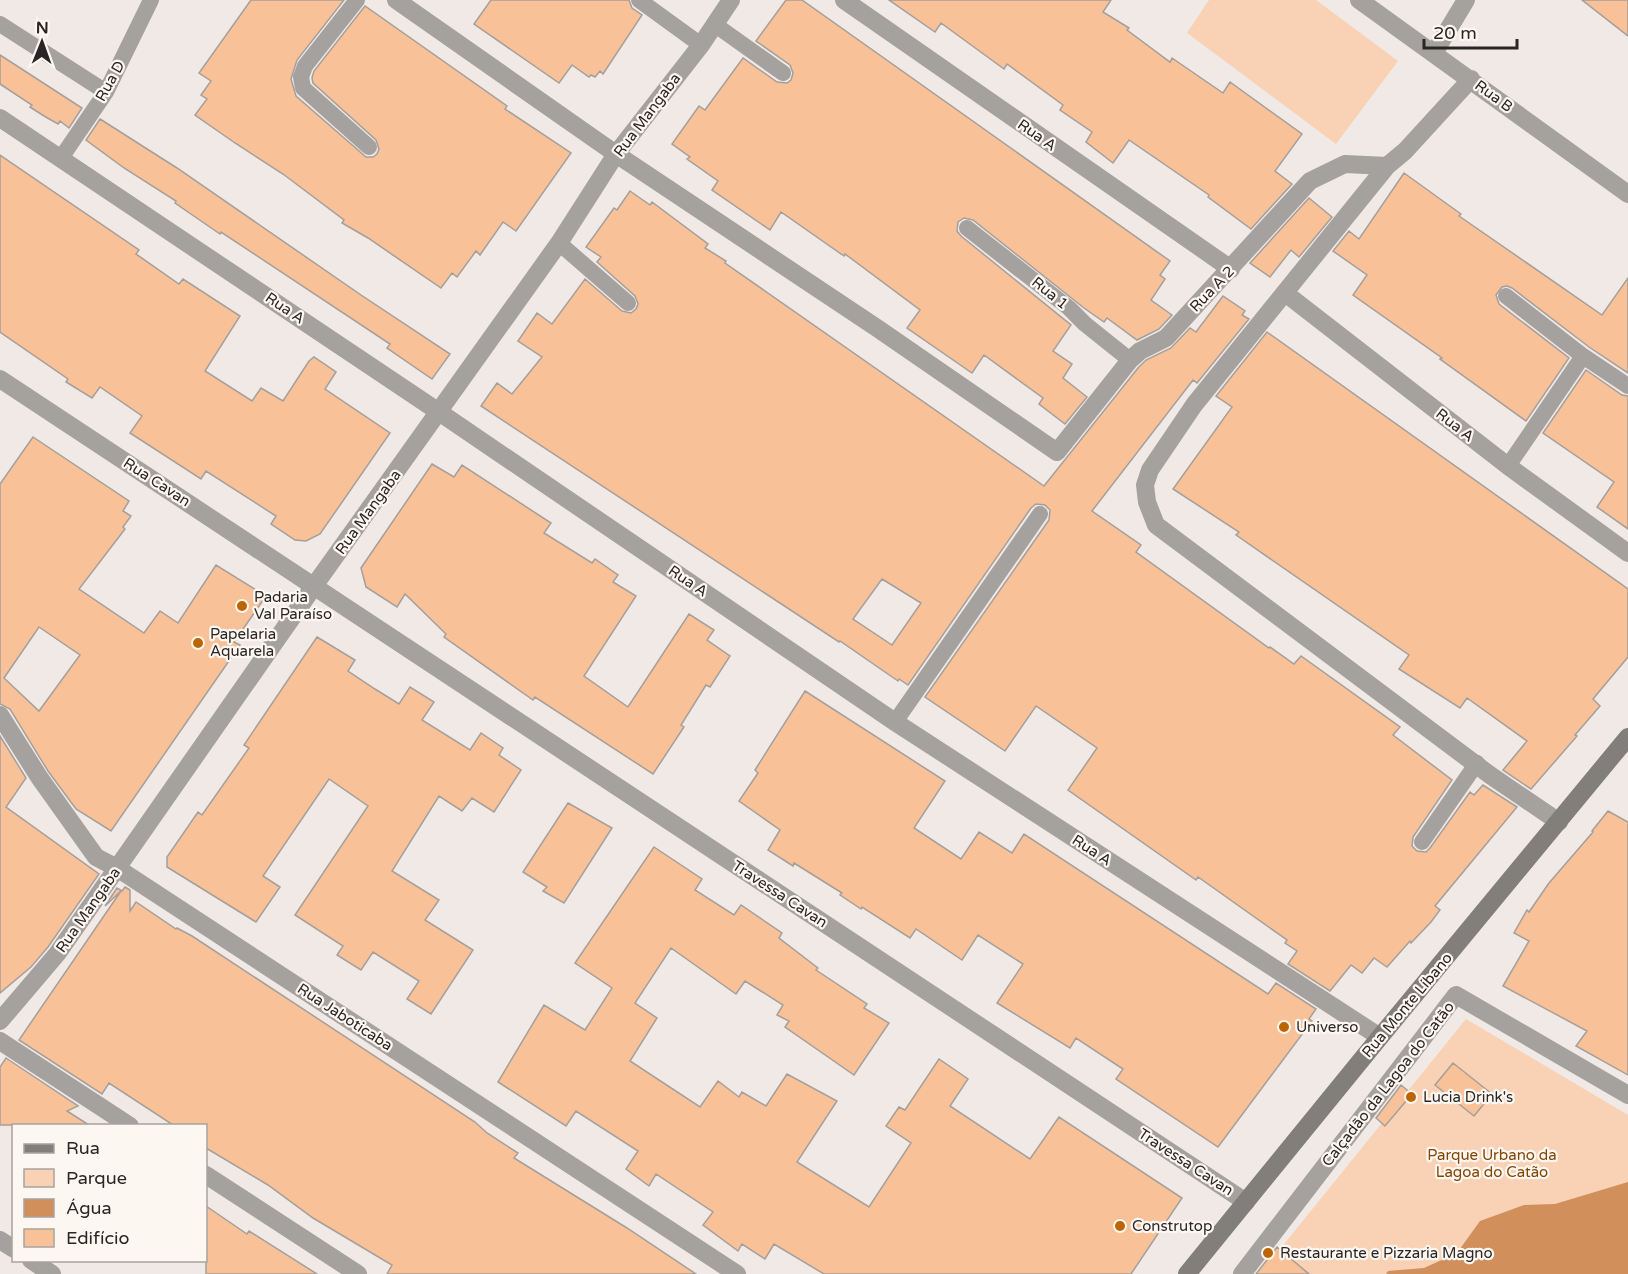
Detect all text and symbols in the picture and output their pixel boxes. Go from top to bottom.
north arrow [12,12,72,72]
scale bar [1424,12,1517,50]
text: N [36,18,49,38]
text: 20 m [1433,22,1477,44]
street label: Rua D [92,58,128,104]
street label: Rua Mangaba [610,70,684,160]
street label: Rua B [1471,76,1517,116]
street label: Rua A [1014,115,1060,155]
street label: Rua A 2 [1186,262,1238,316]
street label: Rua 1 [1028,273,1072,313]
street label: Rua A [262,288,308,328]
street label: Rua A [1432,405,1478,445]
street label: Rua Cavan [120,454,194,510]
street label: Rua Mangaba [331,466,405,558]
street label: Rua A [665,561,711,601]
place label: Padaria Val Paraíso [254,588,332,623]
marker: Padaria Val Paraíso [235,599,249,613]
place label: Papelaria Aquarela [210,625,276,660]
marker: Papelaria Aquarela [191,636,205,650]
street label: Rua A [1069,831,1115,869]
street label: Travessa Cavan [729,857,831,931]
street label: Rua Mangaba [52,864,124,956]
street label: Rua Monte Líbano [1358,949,1456,1061]
street label: Rua Jaboticaba [294,980,396,1054]
street label: Calçadão da Lagoa do Catão [1318,998,1458,1170]
place label: Universo [1296,1018,1358,1036]
marker: Universo [1277,1020,1291,1034]
place label: Lucia Drink's [1423,1088,1513,1106]
marker: Lucia Drink's [1404,1090,1418,1104]
legend [12,1124,207,1262]
street label: Travessa Cavan [1135,1125,1237,1199]
text: Rua [66,1137,100,1159]
park label: Parque Urbano da Lagoa do Catão [1427,1146,1557,1181]
text: Parque [66,1167,127,1189]
text: Água [66,1197,112,1219]
place label: Construtop [1132,1217,1212,1235]
marker: Construtop [1113,1219,1127,1233]
text: Edifício [66,1227,130,1249]
place label: Restaurante e Pizzaria Magno [1280,1244,1493,1262]
marker: Restaurante e Pizzaria Magno [1261,1246,1275,1260]

